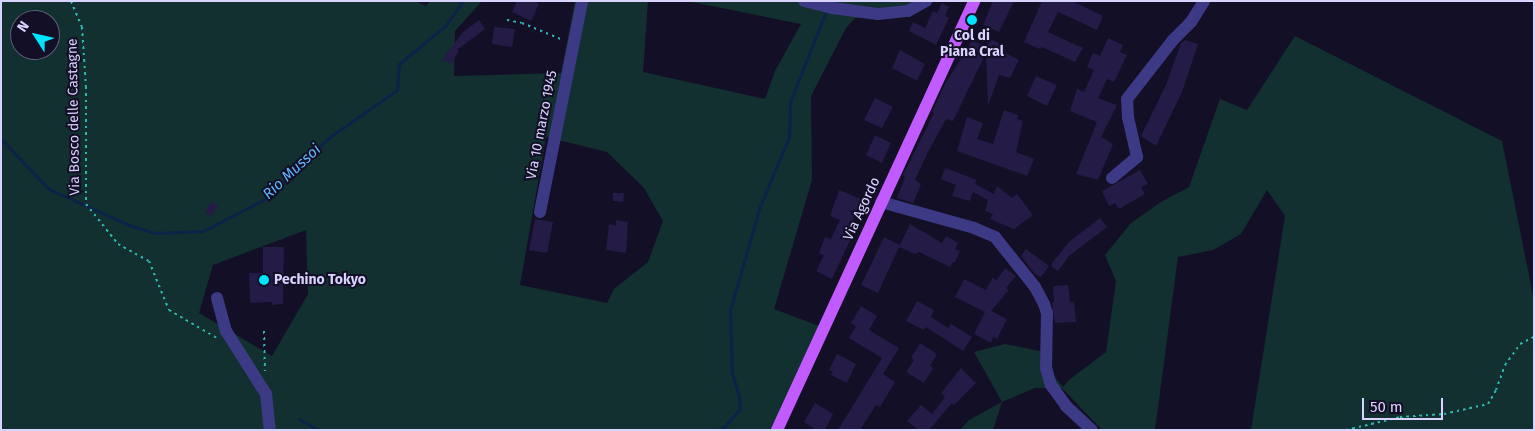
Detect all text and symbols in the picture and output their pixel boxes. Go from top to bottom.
north arrow [10,10,60,60]
marker: Col di Piana Cral [966,14,978,26]
text: N [13,18,33,35]
place label: Col di Piana Cral [940,28,1004,60]
street label: Via Bosco delle Castagne [64,38,84,196]
street label: Via 10 marzo 1945 [523,69,561,181]
water label: Rio Mussoi [259,141,325,203]
street label: Via Agordo [840,175,884,243]
place label: Pechino Tokyo [274,272,366,288]
marker: Pechino Tokyo [258,274,270,286]
scale bar [1365,388,1446,420]
text: 50 m [1370,398,1403,416]

